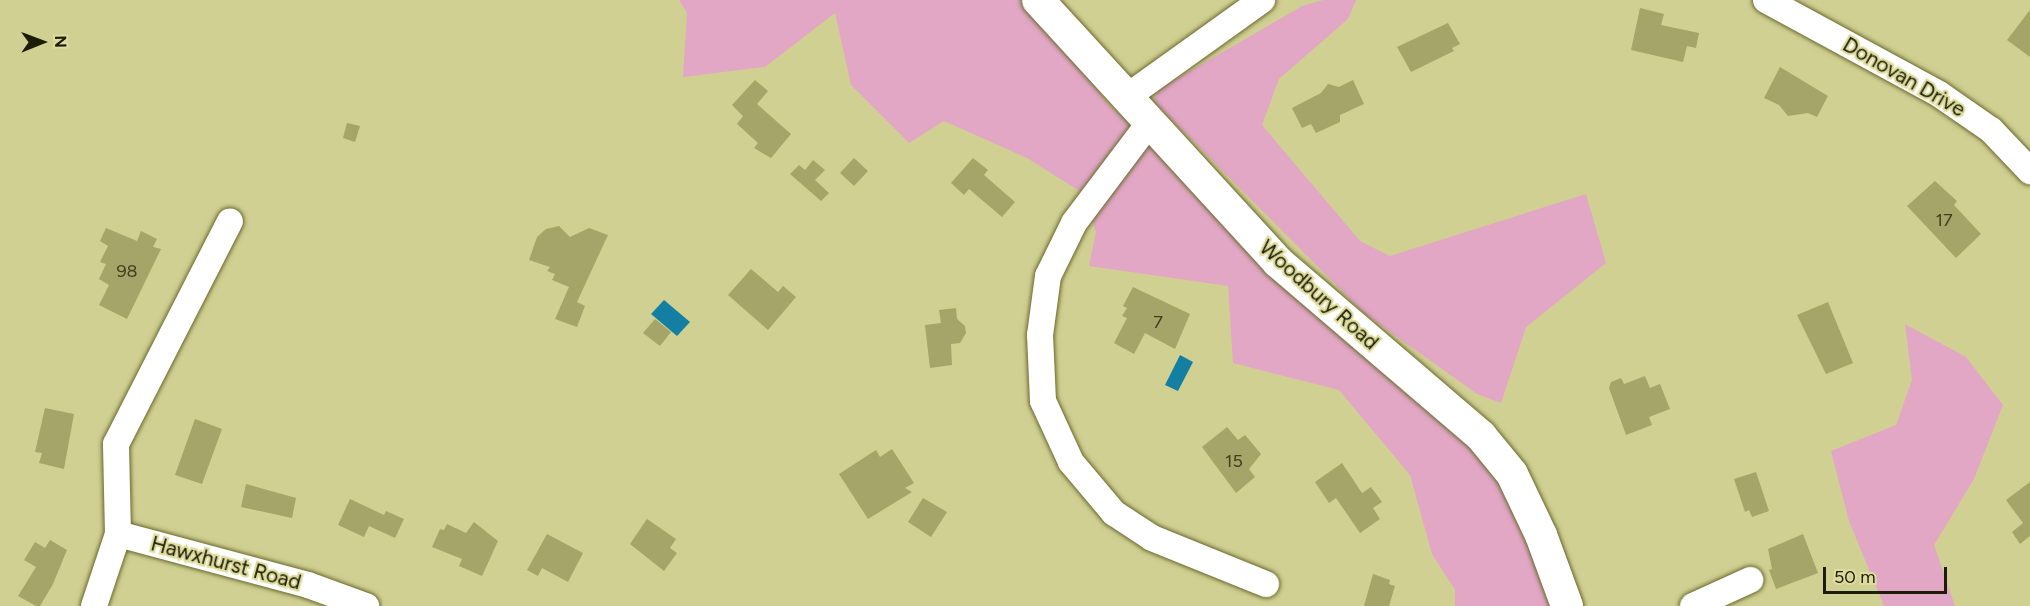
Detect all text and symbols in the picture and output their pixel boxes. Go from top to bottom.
north arrow [12,12,72,72]
street label: Donovan Drive [1838,32,1970,122]
text: N [51,35,70,48]
house number: 17 [1935,209,1953,231]
street label: Woodbury Road [1254,235,1384,355]
house number: 98 [116,260,138,282]
house number: 7 [1153,311,1163,333]
house number: 15 [1225,450,1243,472]
street label: Hawxhurst Road [148,531,304,595]
scale bar [1826,555,1950,593]
text: 50 m [1834,566,1876,588]

